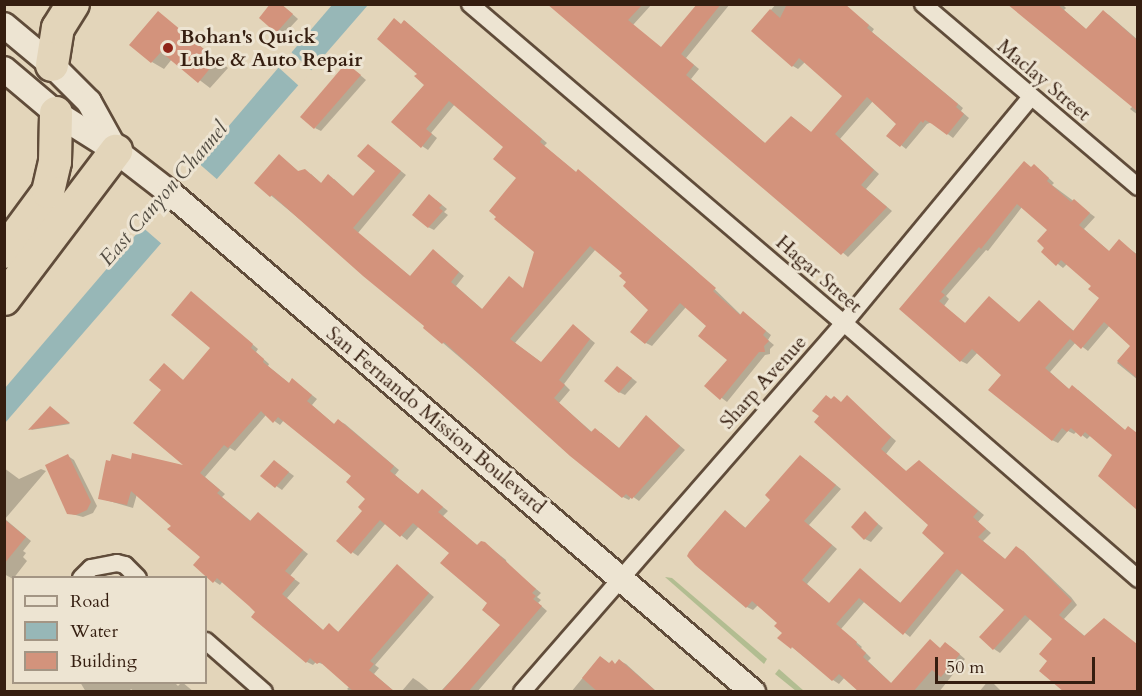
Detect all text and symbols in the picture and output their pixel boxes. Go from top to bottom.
place label: Bohan's Quick Lube & Auto Repair [180,24,362,71]
street label: Maclay Street [992,34,1096,126]
marker: Bohan's Quick Lube & Auto Repair [161,41,175,55]
water label: East Canyon Channel [95,117,233,271]
street label: Hagar Street [771,230,867,318]
street label: San Fernando Mission Boulevard [322,321,550,519]
street label: Sharp Avenue [715,330,811,434]
legend [12,576,207,684]
text: Road [70,589,110,614]
text: Water [70,619,118,644]
scale bar [938,645,1098,683]
text: Building [70,649,137,674]
text: 50 m [946,655,985,680]

